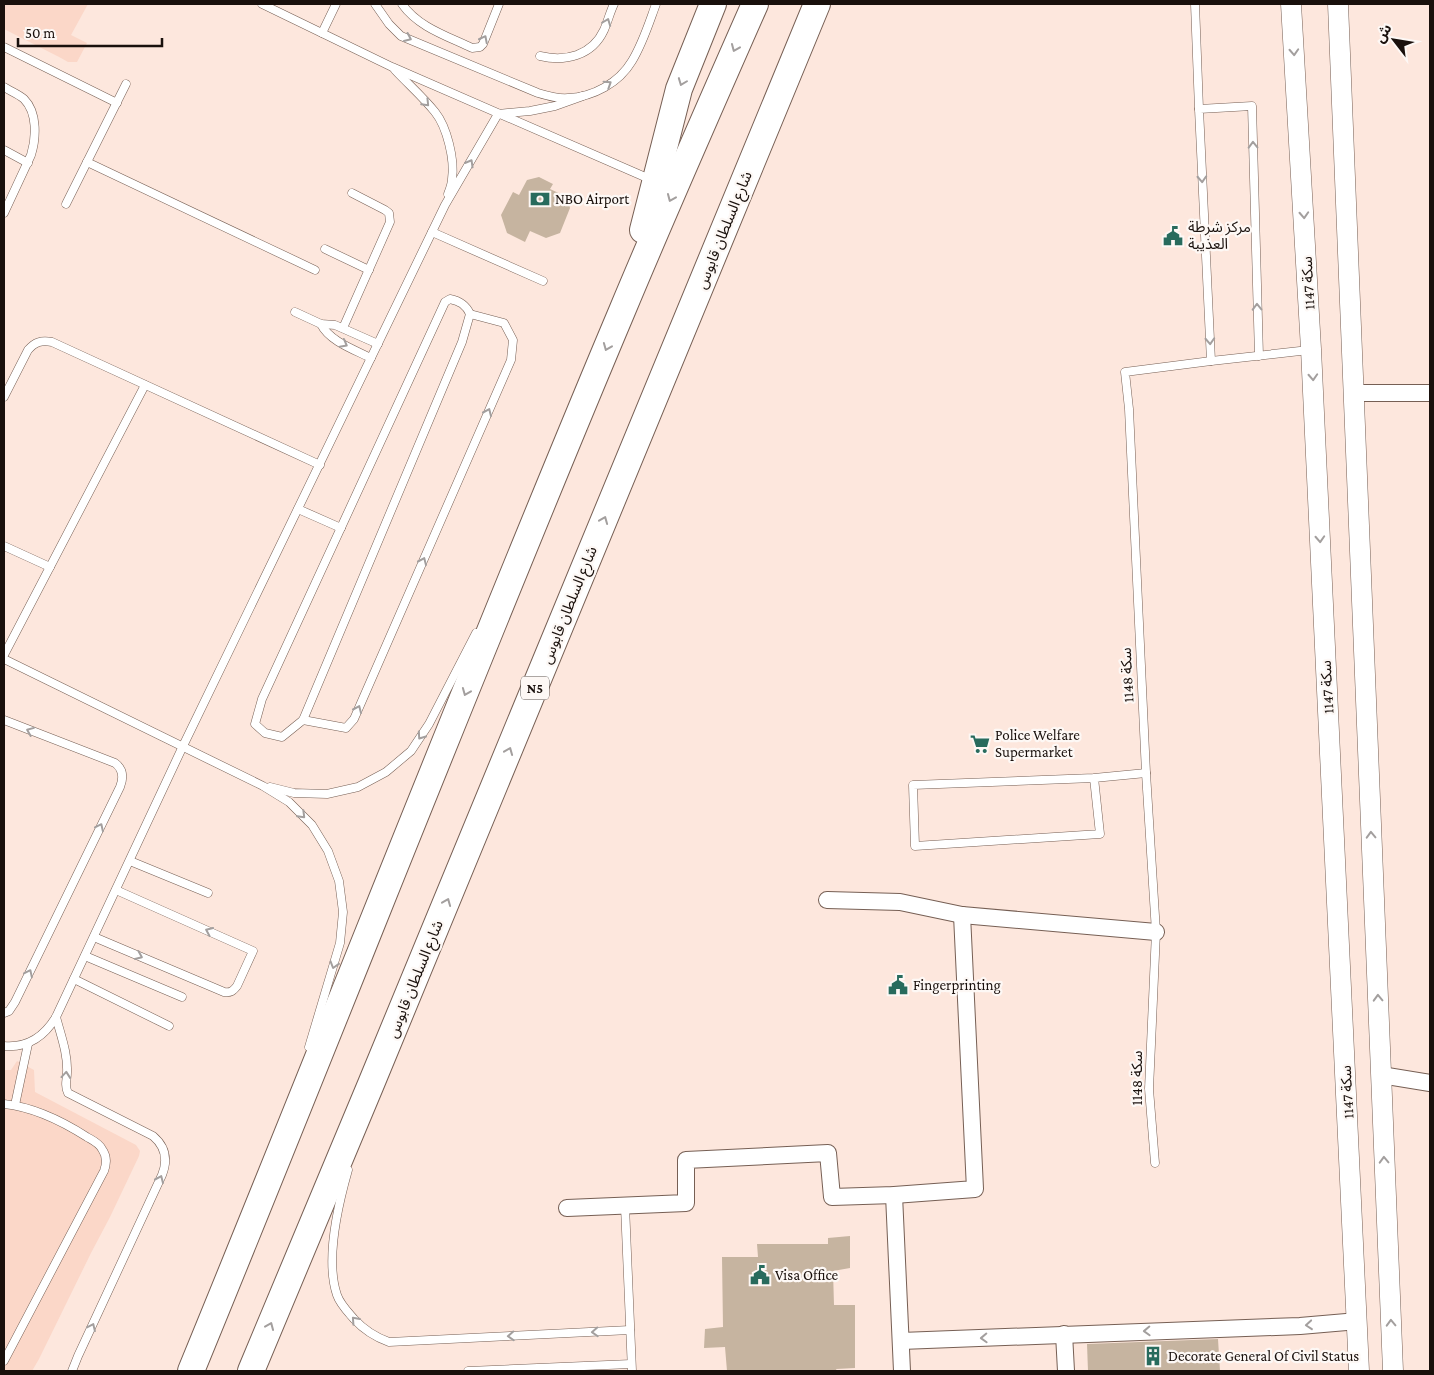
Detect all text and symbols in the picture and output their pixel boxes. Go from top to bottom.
scale bar [18,15,161,47]
north arrow [1369,15,1419,65]
one-way arrow [601,19,611,27]
text: ش [1371,21,1395,46]
text: 50 m [25,25,55,41]
one-way arrow [403,32,412,43]
one-way arrow [478,35,488,44]
one-way arrow [731,44,741,52]
one-way arrow [1289,49,1300,57]
one-way arrow [678,77,688,86]
one-way arrow [603,81,612,91]
one-way arrow [420,97,429,106]
one-way arrow [1248,141,1259,149]
one-way arrow [463,160,473,169]
street label: شارع السلطان قابوس [693,169,759,293]
one-way arrow [1197,175,1208,183]
bank icon: NBO Airport [529,188,551,210]
place label: NBO Airport [555,191,630,208]
one-way arrow [666,193,677,202]
one-way arrow [1298,211,1309,219]
place label: مركز شرطة العذيبة [1188,219,1251,252]
public building icon: مركز شرطة العذيبة [1162,225,1184,247]
street label: سكة 1147 [1299,256,1317,310]
one-way arrow [1252,303,1263,311]
one-way arrow [1204,337,1215,345]
one-way arrow [339,338,348,348]
one-way arrow [602,342,613,351]
one-way arrow [1307,373,1318,381]
one-way arrow [482,408,493,417]
one-way arrow [598,516,608,525]
one-way arrow [1315,535,1326,543]
street label: شارع السلطان قابوس [538,544,604,668]
one-way arrow [417,557,428,566]
street label: سكة 1148 [1118,647,1136,703]
street label: سكة 1147 [1318,660,1336,714]
road number: N5 [521,676,549,700]
one-way arrow [462,687,472,696]
one-way arrow [352,705,363,714]
one-way arrow [26,727,35,737]
place label: Police Welfare Supermarket [995,727,1080,761]
one-way arrow [418,730,427,740]
supermarket icon: Police Welfare Supermarket [969,733,991,755]
one-way arrow [503,748,513,756]
one-way arrow [296,809,305,818]
one-way arrow [94,823,104,832]
one-way arrow [1366,831,1376,839]
one-way arrow [440,898,451,907]
street label: شارع السلطان قابوس [384,918,450,1042]
one-way arrow [205,927,214,938]
one-way arrow [134,950,143,961]
one-way arrow [329,960,339,969]
one-way arrow [23,969,33,978]
public building icon: Fingerprinting [887,974,909,996]
place label: Fingerprinting [913,977,1001,994]
one-way arrow [1372,994,1383,1002]
street label: سكة 1148 [1129,1050,1145,1106]
street label: سكة 1147 [1338,1065,1356,1119]
one-way arrow [61,1071,72,1079]
one-way arrow [1379,1156,1389,1164]
one-way arrow [153,1175,164,1184]
public building icon: Visa Office [749,1264,771,1286]
place label: Visa Office [775,1267,839,1283]
one-way arrow [352,1317,361,1326]
one-way arrow [1385,1318,1396,1326]
one-way arrow [1305,1319,1313,1330]
one-way arrow [263,1322,274,1331]
one-way arrow [85,1323,95,1332]
one-way arrow [1143,1326,1150,1336]
one-way arrow [591,1327,598,1337]
one-way arrow [507,1331,514,1341]
one-way arrow [980,1332,988,1343]
building icon: Decorate General Of Civil Status [1142,1345,1164,1367]
place label: Decorate General Of Civil Status [1168,1348,1359,1364]

